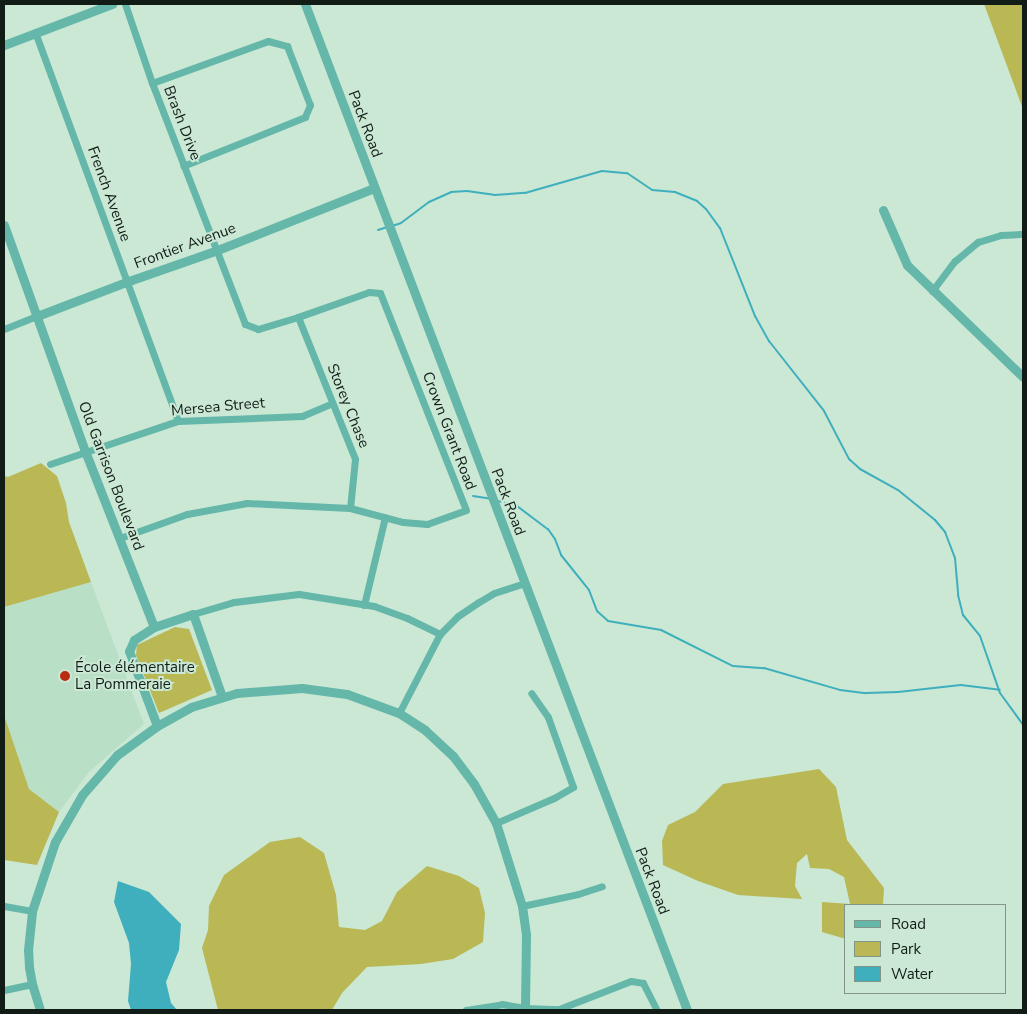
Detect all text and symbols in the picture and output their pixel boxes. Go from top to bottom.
street label: Brash Drive [160,83,204,163]
street label: Pack Road [344,88,386,160]
street label: French Avenue [83,144,135,244]
street label: Frontier Avenue [132,219,238,273]
street label: Storey Chase [323,361,373,451]
street label: Crown Grant Road [418,369,480,493]
street label: Mersea Street [170,394,266,420]
street label: Old Garrison Boulevard [74,399,148,553]
street label: Pack Road [487,466,529,538]
place label: École élémentaire La Pommeraie [75,658,195,693]
marker: École élémentaire La Pommeraie [59,670,71,682]
street label: Pack Road [631,845,673,917]
legend [844,904,1007,994]
text: Road [891,914,926,934]
text: Park [891,939,921,959]
text: Water [891,964,933,984]

